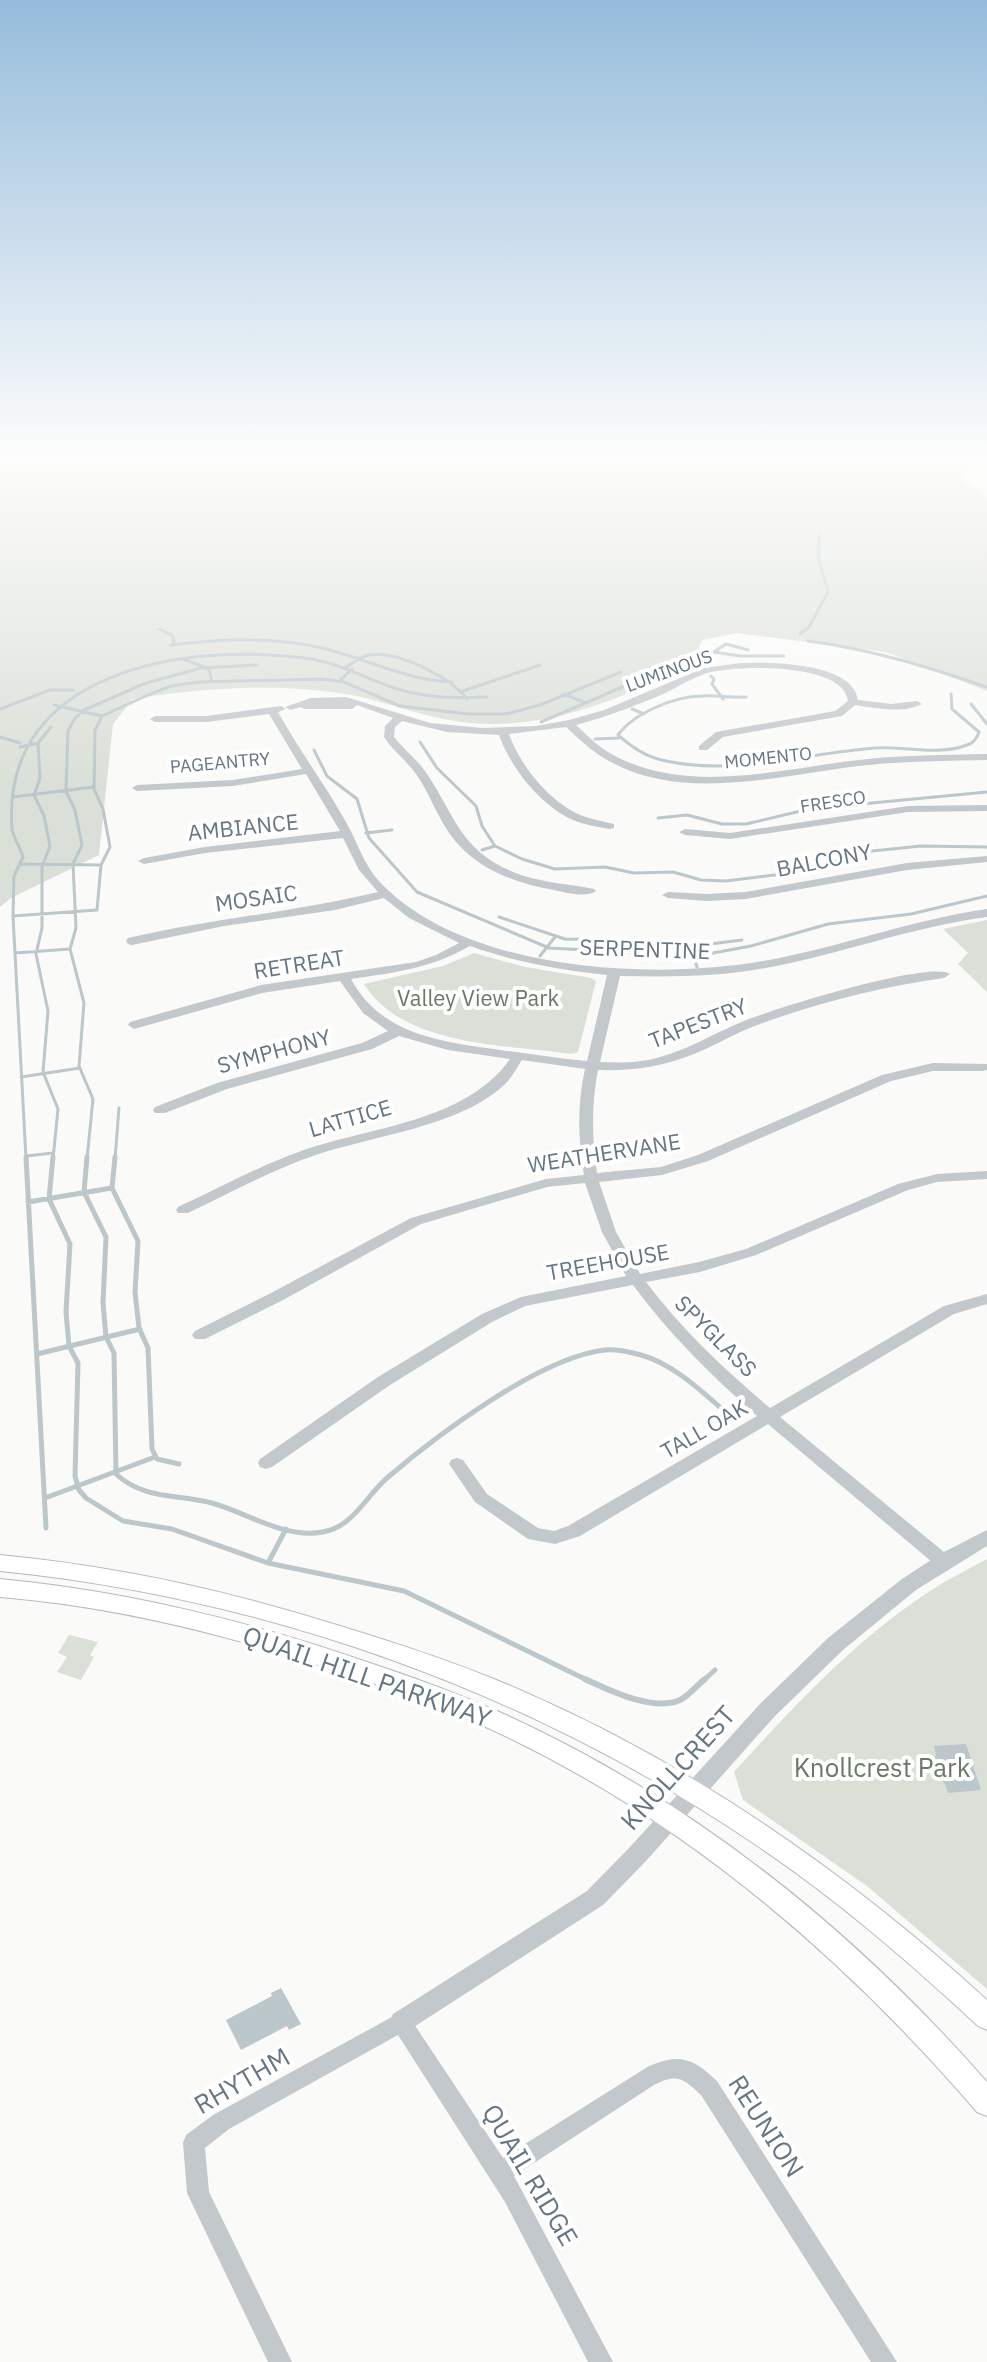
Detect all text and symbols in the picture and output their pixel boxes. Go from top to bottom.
street label: LUMINOUS [622,644,715,697]
street label: MOMENTO [723,741,813,774]
street label: PAGEANTRY [169,747,271,778]
street label: FRESCO [798,785,867,818]
street label: AMBIANCE [186,806,300,847]
street label: BALCONY [774,836,874,883]
street label: MOSAIC [213,877,299,918]
street label: SERPENTINE [579,932,711,965]
street label: RETREAT [251,942,347,985]
park label: Valley View Park [397,983,559,1012]
street label: TAPESTRY [645,991,751,1054]
street label: SYMPHONY [214,1021,334,1080]
street label: LATTICE [305,1092,395,1143]
street label: WEATHERVANE [525,1126,683,1179]
street label: TREEHOUSE [544,1236,671,1287]
street label: SPYGLASS [669,1288,764,1383]
street label: TALL OAK [655,1392,753,1465]
street label: QUAIL HILL PARKWAY [239,1618,497,1735]
street label: KNOLLCREST [612,1698,742,1837]
park label: Knollcrest Park [794,1750,971,1784]
street label: RHYTHM [188,2039,295,2121]
street label: REUNION [721,2068,812,2183]
street label: QUAIL RIDGE [475,2097,587,2252]

